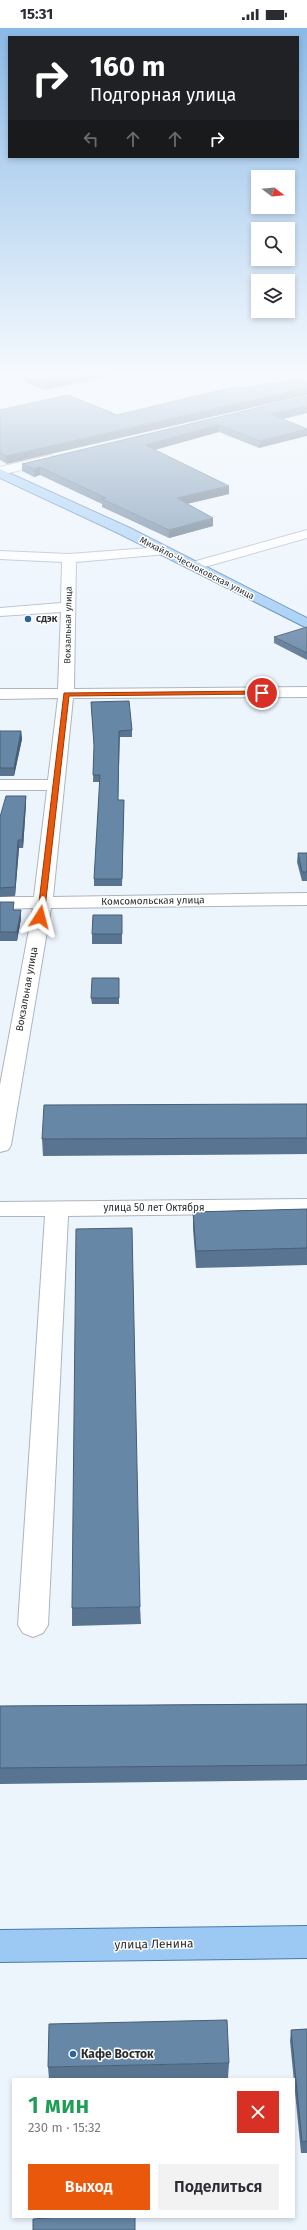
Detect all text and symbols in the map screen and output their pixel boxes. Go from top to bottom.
text: 15:31 [20,5,53,23]
text: 160 m [90,50,165,83]
icon: right [24,52,76,104]
text: Подгорная улица [90,84,236,106]
icon: left [80,128,102,150]
icon: ahead [122,128,144,150]
icon: ahead [164,128,186,150]
icon: right [206,128,228,150]
north arrow [251,170,295,214]
map controls [251,170,295,318]
button: search [251,222,295,266]
button: layers [251,274,295,318]
street label: Михайло-Чесноковская улица [138,535,256,601]
street label: Вокзальная улица [62,586,74,664]
marker: СДЭК [23,614,33,624]
place label: СДЭК [36,614,58,624]
pin [245,676,279,710]
icon: arrive [251,682,273,704]
street label: Комсомольская улица [101,894,205,908]
position arrow [19,896,61,938]
street label: Вокзальная улица [14,946,40,1032]
street label: улица 50 лет Октября [104,1202,204,1214]
street label: улица Ленина [114,1936,194,1952]
place label: Кафе Восток [81,2047,154,2061]
marker: Кафе Восток [68,2049,78,2059]
text: 1 мин [28,2091,89,2119]
button: close [237,2091,279,2133]
text: 230 m · 15:32 [28,2120,101,2135]
button: Выход [28,2164,150,2210]
button: Поделиться [158,2164,279,2210]

